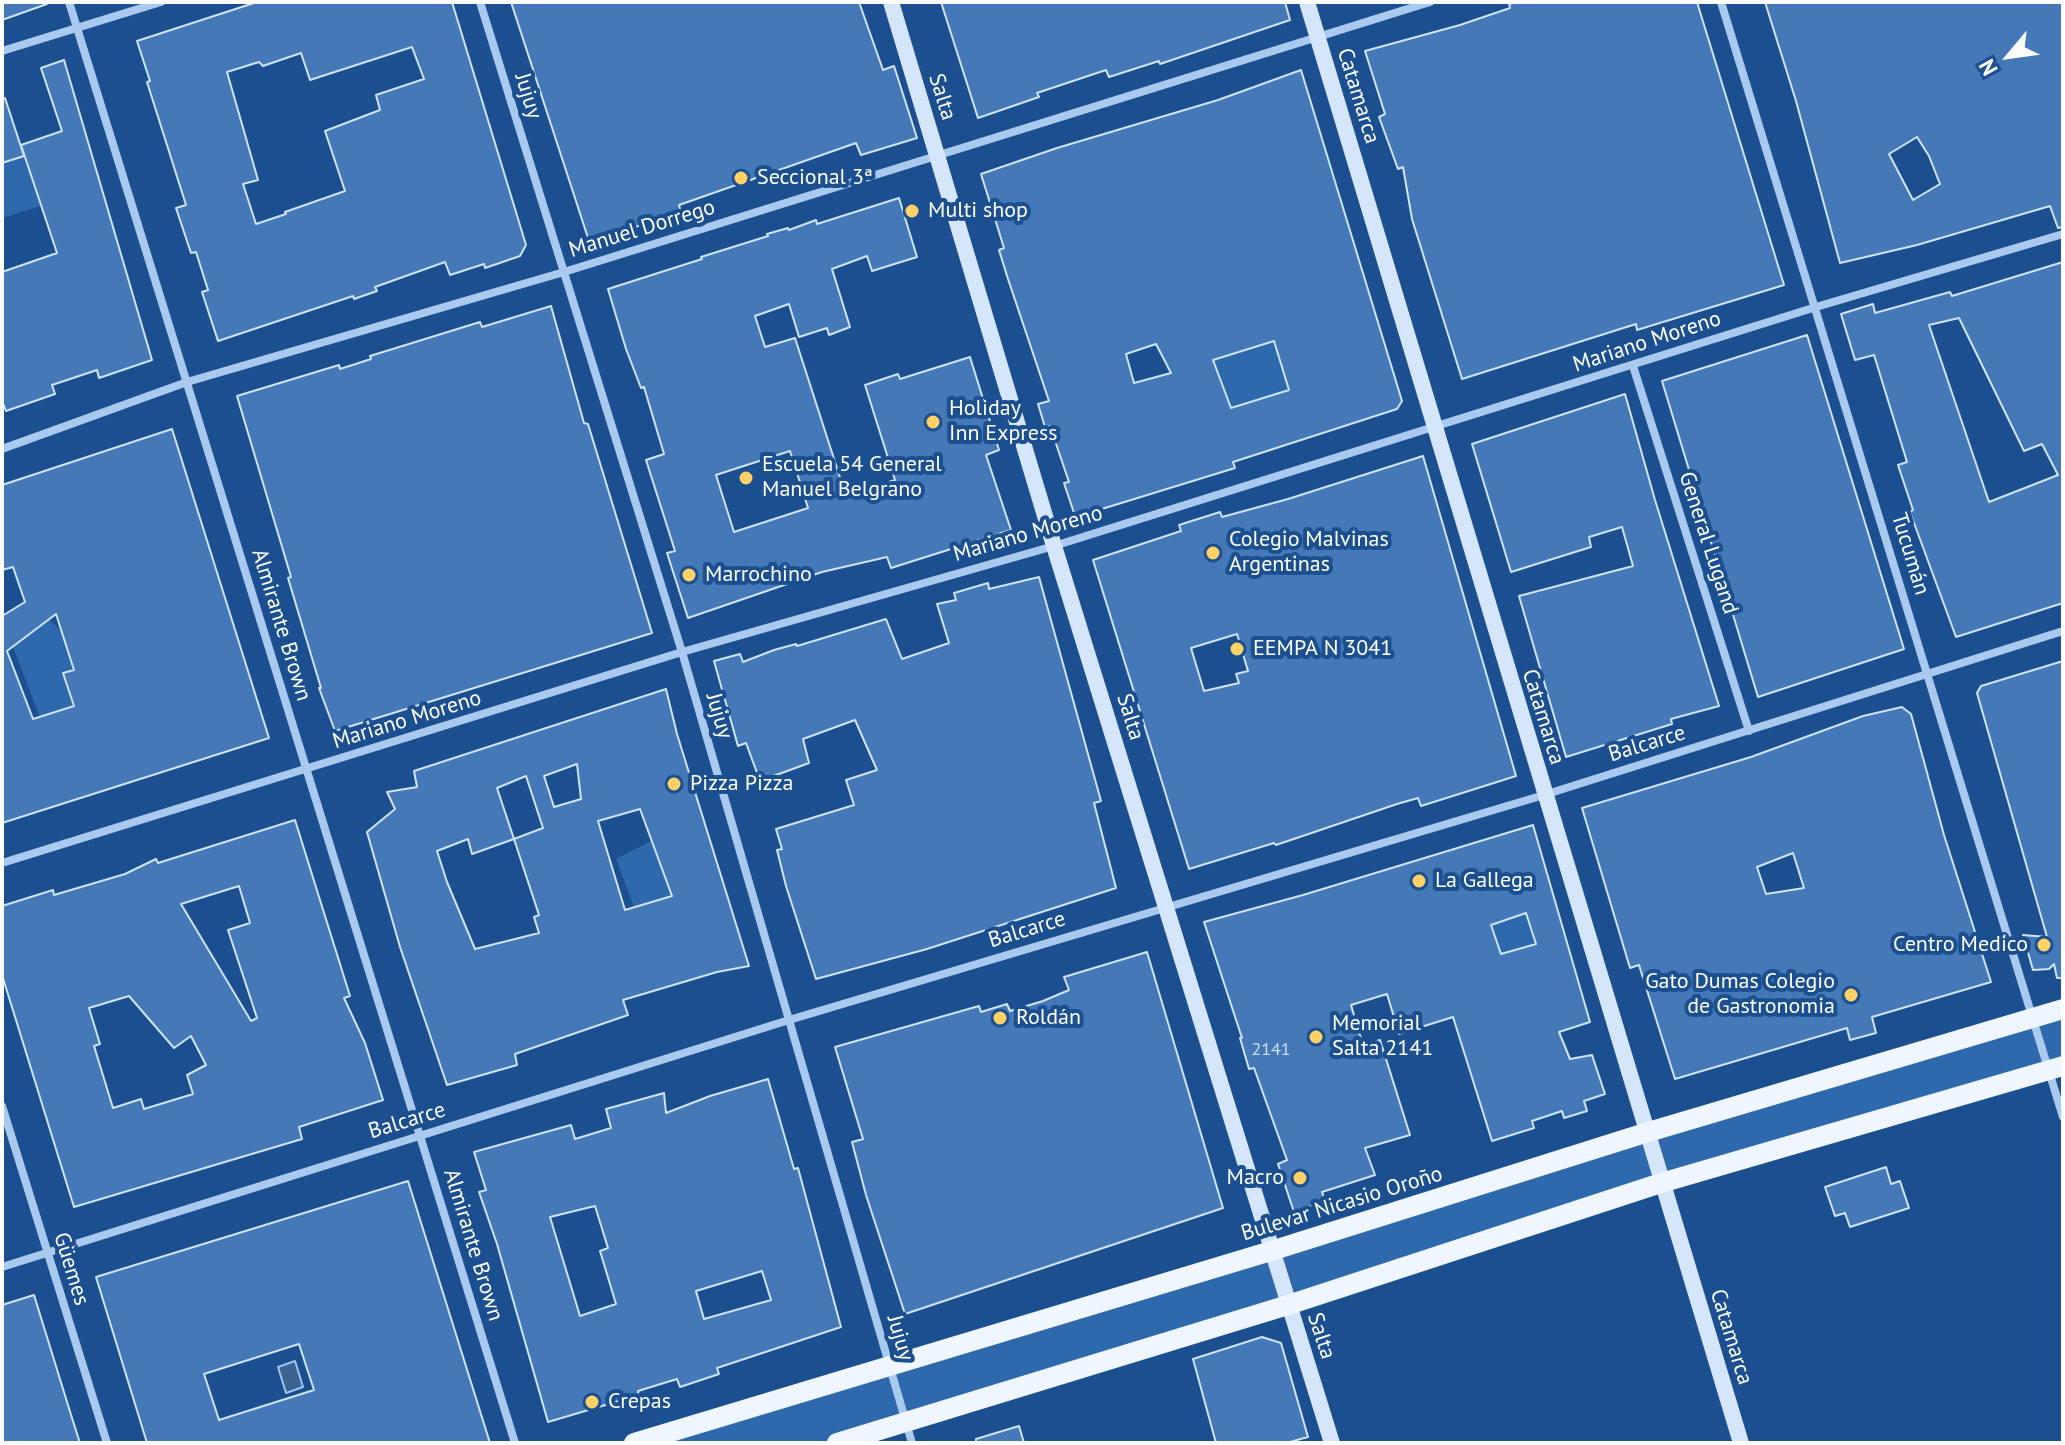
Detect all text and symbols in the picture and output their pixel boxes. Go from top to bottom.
north arrow [1969,16,2049,96]
street label: Catamarca [1331,45,1385,147]
text: N [1972,55,2004,81]
street label: Jujuy [509,70,547,122]
street label: Salta [922,70,962,124]
place label: Seccional 3ª [757,165,872,191]
marker: Seccional 3ª [732,169,750,187]
street label: Manuel Dorrego [566,194,718,264]
place label: Multi shop [928,198,1028,224]
marker: Multi shop [903,202,921,220]
street label: Mariano Moreno [1570,306,1724,378]
place label: Holiday Inn Express [949,396,1058,448]
marker: Holiday Inn Express [924,413,942,431]
place label: Escuela 54 General Manuel Belgrano [762,452,942,504]
marker: Escuela 54 General Manuel Belgrano [737,469,755,487]
street label: General Lugand [1673,469,1743,617]
street label: Mariano Moreno [950,500,1106,568]
street label: Tucumán [1885,510,1935,598]
place label: Colegio Malvinas Argentinas [1229,527,1389,578]
marker: Colegio Malvinas Argentinas [1204,544,1222,562]
street label: Almirante Brown [245,546,317,704]
place label: Marrochino [705,562,812,588]
marker: Marrochino [680,566,698,584]
place label: EEMPA N 3041 [1253,636,1392,662]
marker: EEMPA N 3041 [1228,640,1246,658]
street label: Catamarca [1516,666,1570,768]
street label: Mariano Moreno [330,685,484,755]
street label: Jujuy [700,690,738,742]
street label: Salta [1110,690,1150,744]
street label: Balcarce [1605,720,1689,768]
place label: Pizza Pizza [690,771,793,797]
marker: Pizza Pizza [665,775,683,793]
place label: La Gallega [1435,868,1534,894]
marker: La Gallega [1410,872,1428,890]
street label: Balcarce [985,906,1069,954]
place label: Centro Medico [1893,932,2028,958]
marker: Centro Medico [2035,936,2053,954]
place label: Gato Dumas Colegio de Gastronomia [1645,969,1835,1020]
marker: Gato Dumas Colegio de Gastronomia [1842,986,1860,1004]
place label: Roldán [1016,1005,1081,1031]
marker: Roldán [991,1009,1009,1027]
place label: Memorial Salta 2141 [1332,1011,1433,1062]
marker: Memorial Salta 2141 [1307,1028,1325,1046]
house number: 2141 [1251,1039,1291,1061]
street label: Balcarce [365,1097,449,1145]
street label: Bulevar Nicasio Oroño [1238,1161,1446,1247]
place label: Macro [1226,1165,1284,1191]
street label: Almirante Brown [437,1166,509,1324]
marker: Macro [1291,1169,1309,1187]
street label: Güemes [47,1229,95,1309]
street label: Catamarca [1704,1286,1758,1388]
street label: Salta [1301,1309,1341,1363]
street label: Jujuy [881,1312,919,1364]
place label: Crepas [608,1389,671,1415]
marker: Crepas [583,1393,601,1411]

